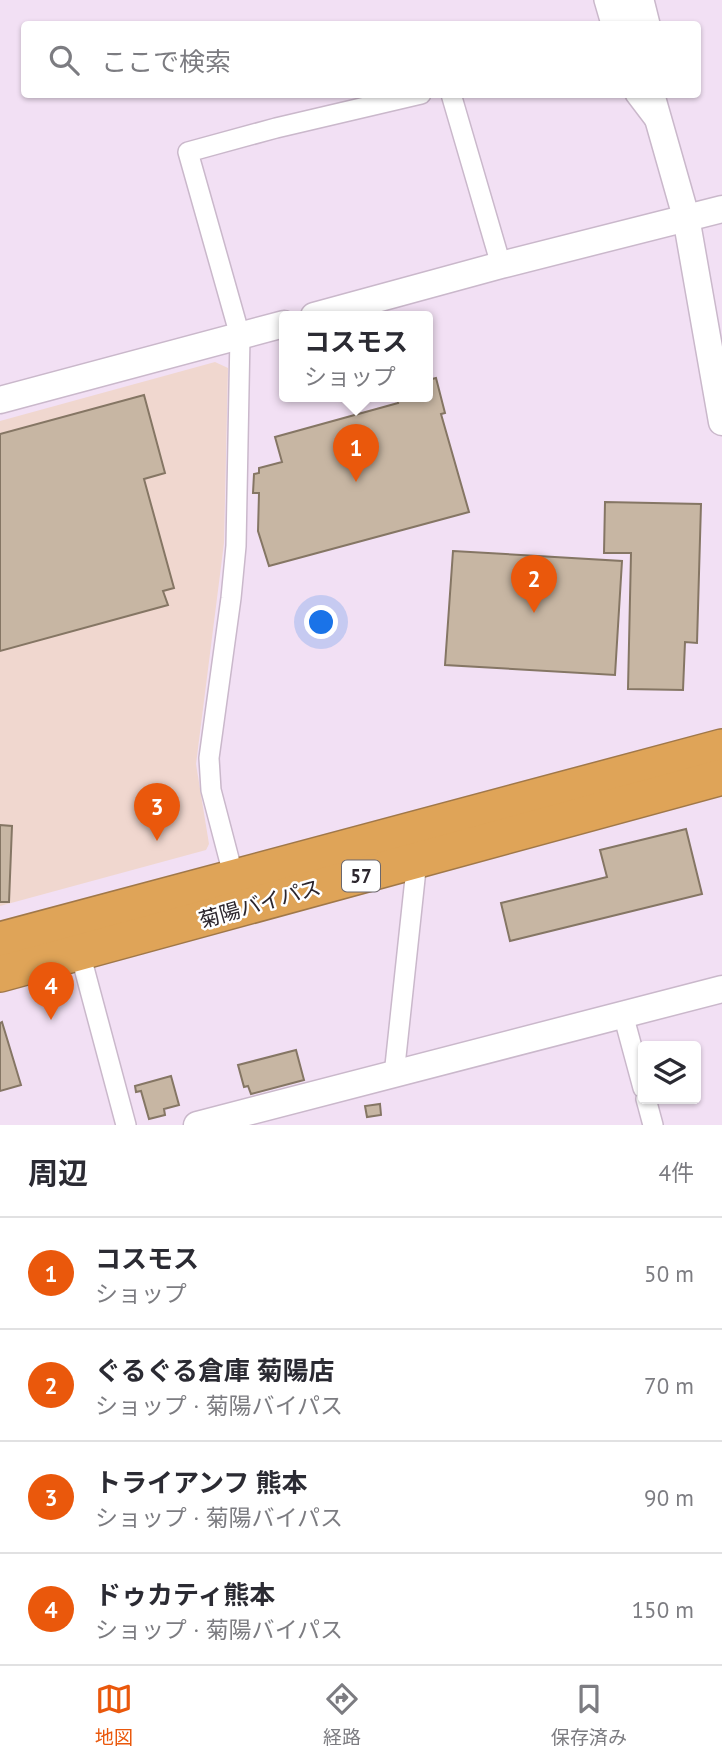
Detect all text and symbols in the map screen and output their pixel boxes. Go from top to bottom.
search box [21,21,701,98]
icon: search [45,41,83,79]
text: ここで検索 [101,45,231,78]
popup [279,311,433,402]
text: コスモス [304,325,408,358]
text: ショップ [304,362,396,391]
pin: 1 [333,424,379,482]
pin: 2 [511,555,557,613]
your location [304,605,338,639]
pin: 3 [134,783,180,841]
road number: 57 [342,860,380,891]
street label: 菊陽バイパス [196,873,324,934]
pin: 4 [28,962,74,1020]
map controls [638,1041,701,1104]
button: layers [638,1041,701,1104]
text: 周辺 [28,1153,88,1192]
text: 4件 [658,1158,694,1187]
text: コスモス [95,1242,199,1275]
text: 1 [44,1259,58,1288]
text: 50 m [644,1259,694,1288]
text: ショップ [95,1279,187,1308]
text: ぐるぐる倉庫 菊陽店 [95,1354,335,1387]
text: 2 [44,1371,58,1400]
text: 70 m [644,1371,694,1400]
text: ショップ · 菊陽バイパス [95,1391,343,1420]
text: トライアンフ 熊本 [95,1466,308,1499]
text: 3 [44,1483,58,1512]
text: 90 m [644,1483,694,1512]
text: ショップ · 菊陽バイパス [95,1503,343,1532]
text: ドゥカティ熊本 [95,1578,275,1611]
text: 4 [44,1595,58,1624]
text: 150 m [632,1595,694,1624]
text: ショップ · 菊陽バイパス [95,1615,343,1644]
tab: 地図 [95,1680,133,1749]
tab: 経路 [323,1680,361,1749]
tab: 保存済み [551,1680,627,1749]

